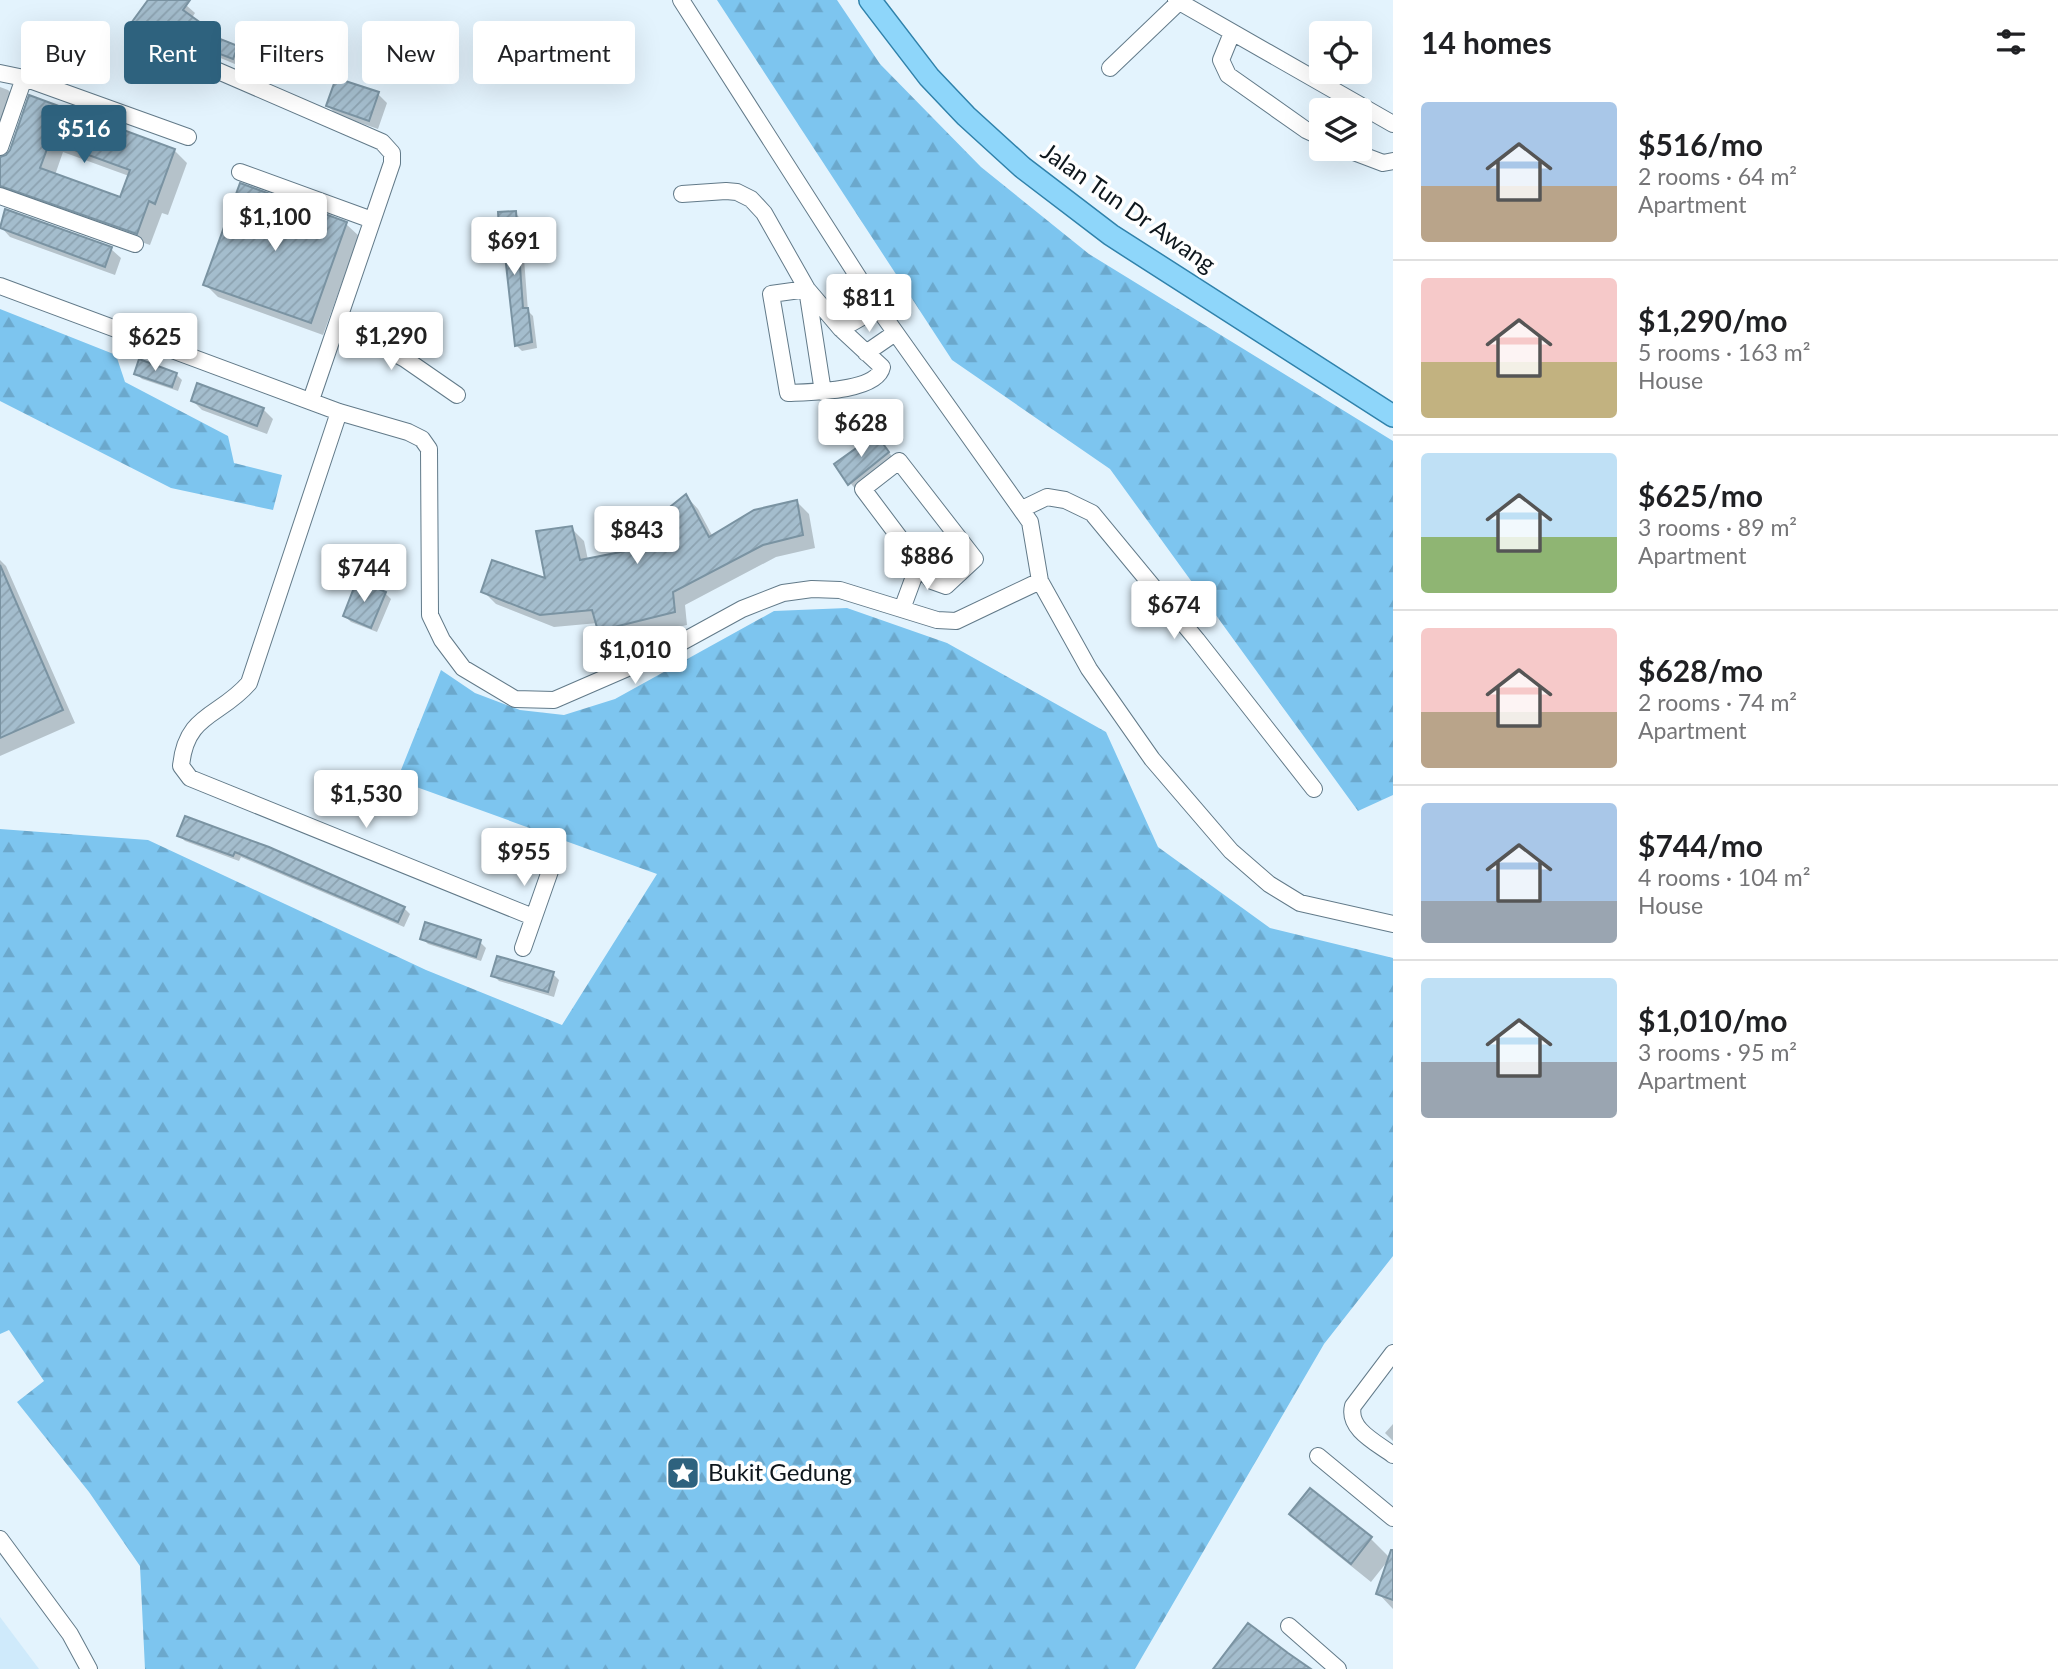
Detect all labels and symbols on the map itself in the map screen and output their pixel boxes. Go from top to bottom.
pin: $516 [43,106,125,165]
street label: Jalan Tun Dr Awang [1036,136,1222,278]
pin: $1,100 [218,194,332,253]
pin: $691 [473,218,555,277]
pin: $811 [828,274,910,334]
pin: $1,290 [334,312,448,372]
pin: $625 [114,314,196,373]
pin: $628 [820,400,902,459]
pin: $843 [596,506,678,566]
pin: $886 [886,532,968,592]
pin: $744 [323,544,405,604]
pin: $674 [1133,582,1215,641]
pin: $1,010 [578,626,692,686]
pin: $1,530 [309,770,423,830]
pin: $955 [483,828,565,888]
place icon: Bukit Gedung [664,1454,702,1492]
place label: Bukit Gedung [708,1457,852,1486]

